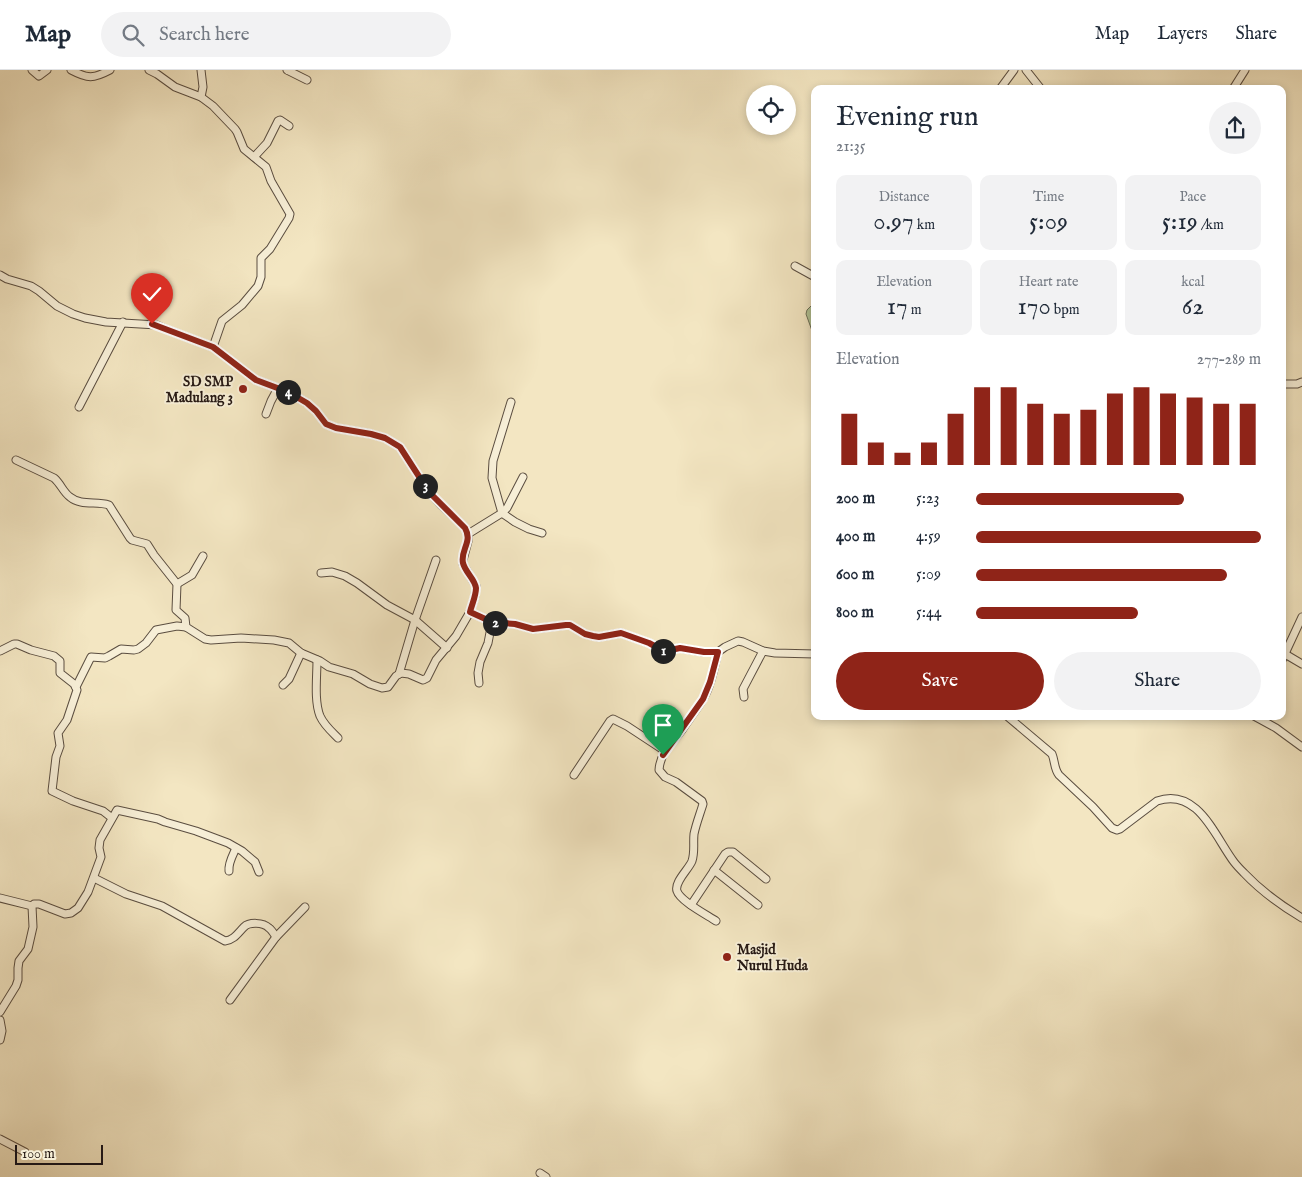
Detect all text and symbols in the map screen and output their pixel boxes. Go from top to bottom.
search box [101,12,451,57]
text: Map [25,19,71,50]
icon: search [119,21,147,49]
text: Search here [159,23,250,47]
text: Map [1095,23,1129,46]
text: Layers [1157,23,1208,46]
text: Share [1236,23,1277,46]
map controls [746,85,796,135]
button: locate [746,85,796,135]
text: Evening run [836,100,979,135]
button: share [1209,102,1261,154]
text: 21:35 [836,137,865,157]
text: Distance [879,188,929,206]
text: Time [1033,188,1064,206]
text: Pace [1180,188,1206,206]
text: 0.97 [873,206,914,238]
text: 5:09 [1029,206,1068,238]
text: 5:19 [1162,206,1198,238]
text: km [914,216,935,234]
text: /km [1198,216,1224,234]
pin [131,273,173,324]
text: Elevation [876,273,932,291]
text: Heart rate [1019,273,1078,291]
text: kcal [1181,273,1204,291]
icon: check [138,280,166,308]
text: 17 [887,291,908,323]
text: 170 [1017,291,1051,323]
text: 62 [1182,291,1204,323]
text: m [908,301,922,319]
text: bpm [1051,301,1080,319]
text: Elevation [836,350,899,370]
text: 277–289 m [1197,350,1261,370]
place label: SD SMP Madulang 3 [166,373,234,407]
pin: 4 [276,380,300,404]
marker: SD SMP Madulang 3 [237,383,249,395]
text: 4 [285,383,292,401]
pin: 3 [412,474,438,498]
text: 3 [423,477,428,495]
text: 200 m [836,489,875,509]
text: 5:23 [916,489,940,509]
text: 400 m [836,527,875,547]
text: 4:59 [916,527,941,547]
text: 600 m [836,565,874,585]
text: 5:09 [916,565,941,585]
text: 800 m [836,603,874,623]
text: 5:44 [916,603,942,623]
pin: 2 [482,610,508,636]
text: 2 [492,614,499,632]
pin: 1 [650,638,676,664]
text: 1 [661,642,666,660]
button: Save [836,652,1044,710]
button: Share [1054,652,1261,710]
pin [642,704,684,755]
icon: arrive [649,711,677,739]
place label: Masjid Nurul Huda [736,941,809,975]
marker: Masjid Nurul Huda [721,951,733,963]
scale bar [15,1142,102,1165]
text: 100 m [22,1145,55,1163]

